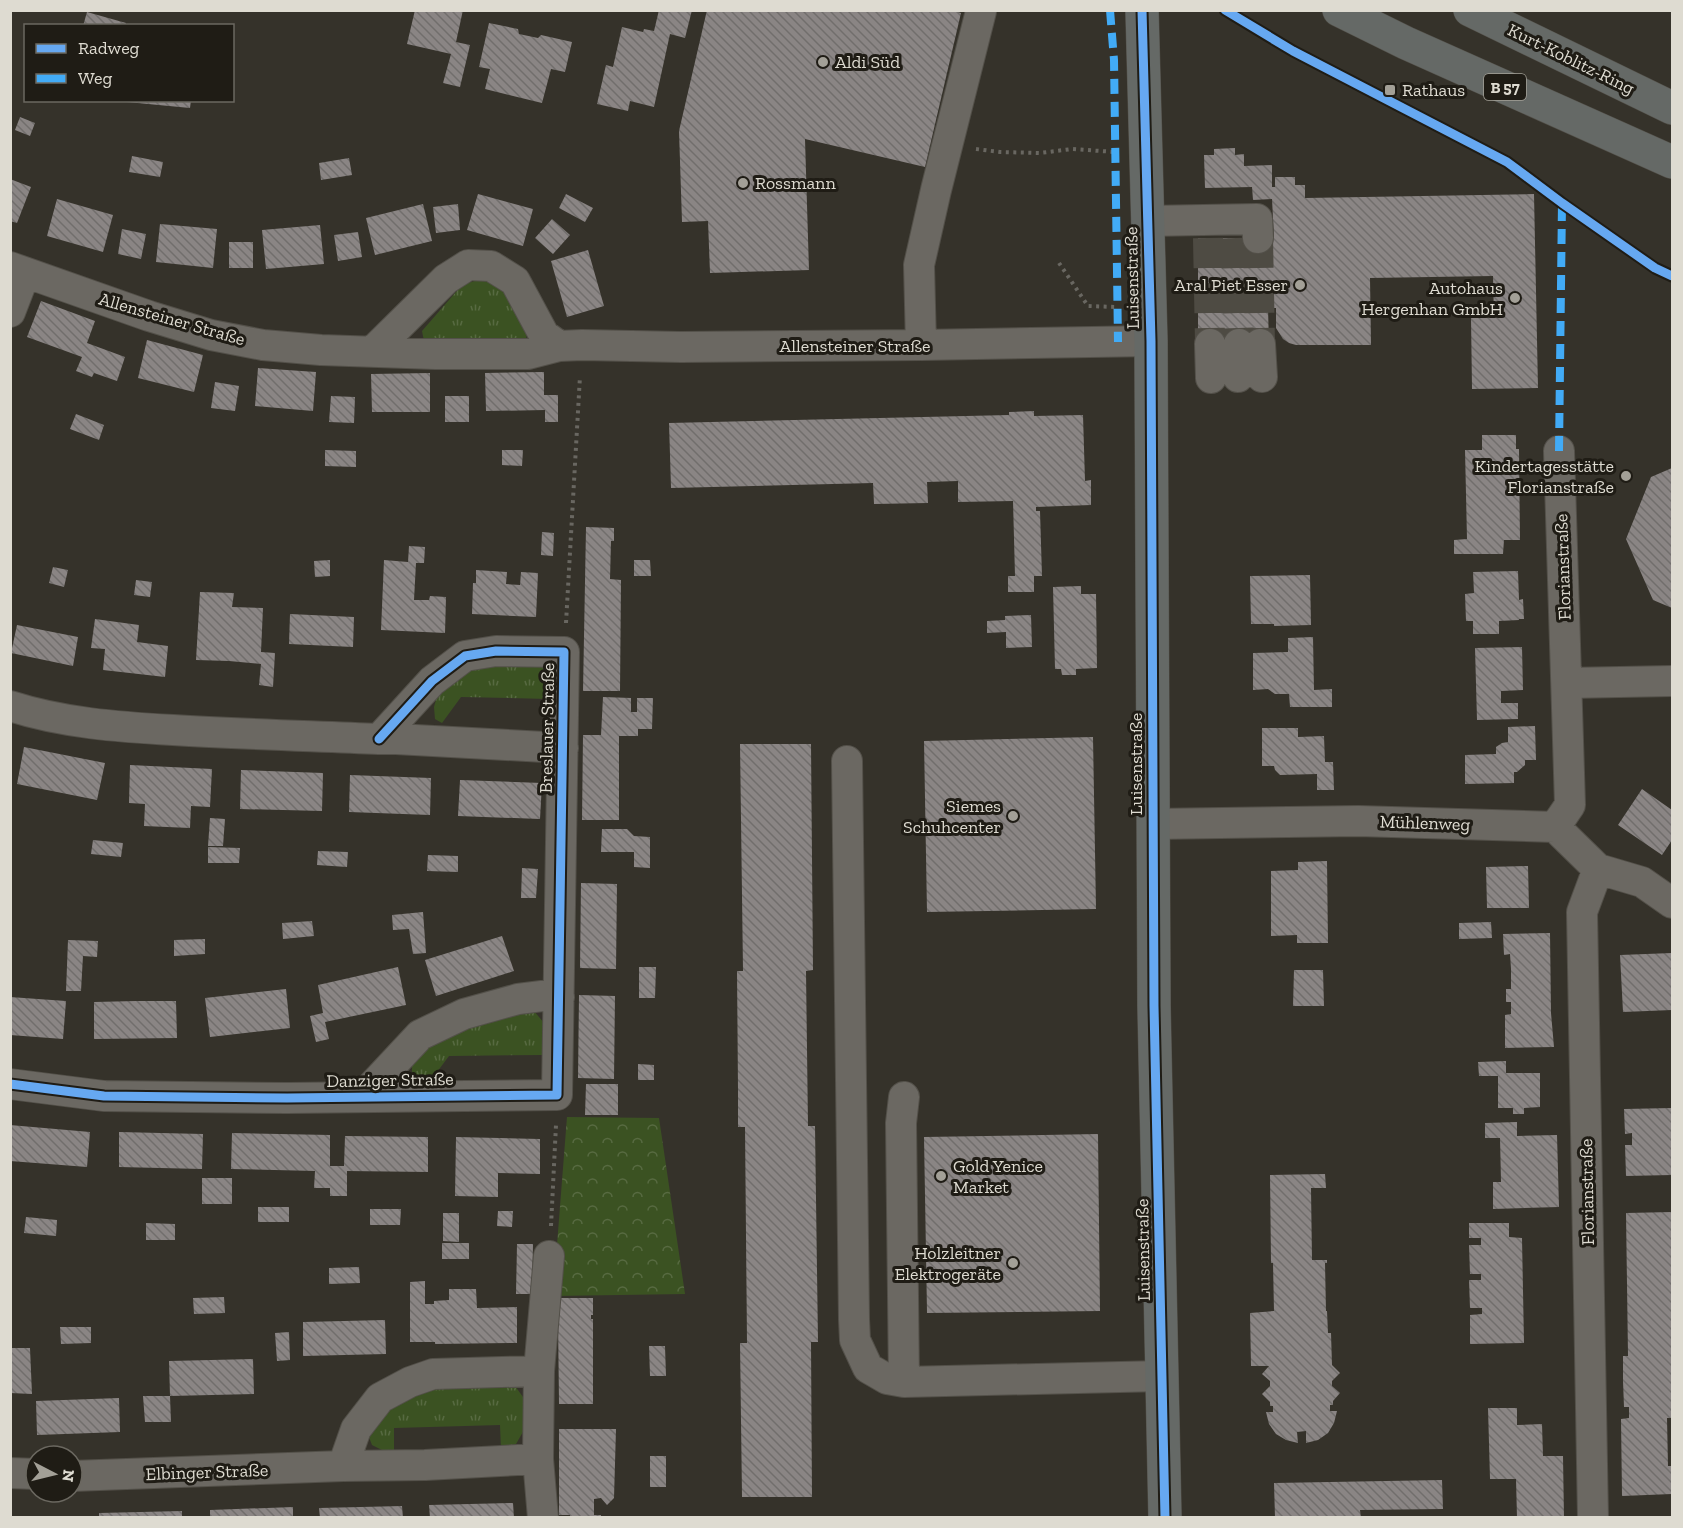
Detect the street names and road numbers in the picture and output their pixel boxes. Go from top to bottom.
street label: Kurt-Koblitz-Ring [1504,19,1638,99]
road number: B 57 [1484,74,1526,100]
street label: Luisenstraße [1120,227,1144,329]
street label: Allensteiner Straße [96,288,248,350]
street label: Allensteiner Straße [780,335,930,357]
street label: Florianstraße [1550,513,1576,621]
street label: Breslauer Straße [535,662,559,794]
street label: Luisenstraße [1125,713,1147,815]
street label: Mühlenweg [1379,810,1471,836]
street label: Danziger Straße [326,1068,454,1092]
street label: Florianstraße [1575,1138,1599,1246]
street label: Luisenstraße [1131,1199,1155,1301]
street label: Elbinger Straße [145,1459,269,1485]

